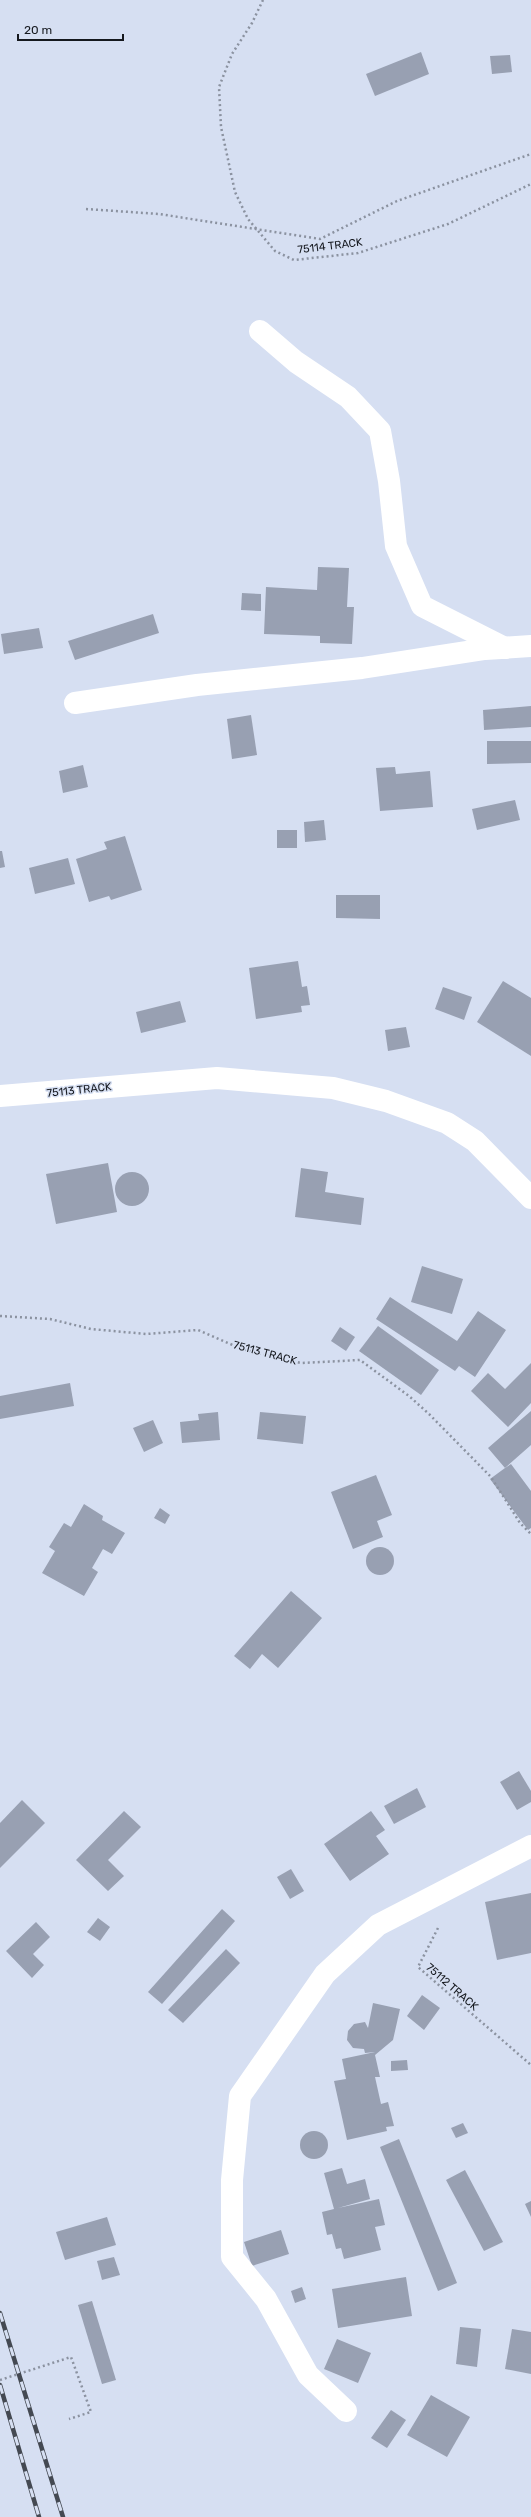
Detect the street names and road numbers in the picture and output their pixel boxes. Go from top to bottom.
street label: 75114 TRACK [297,236,364,256]
street label: 75113 TRACK [46,1080,112,1100]
street label: 75113 TRACK [232,1338,299,1368]
street label: 75112 TRACK [423,1961,481,2013]

